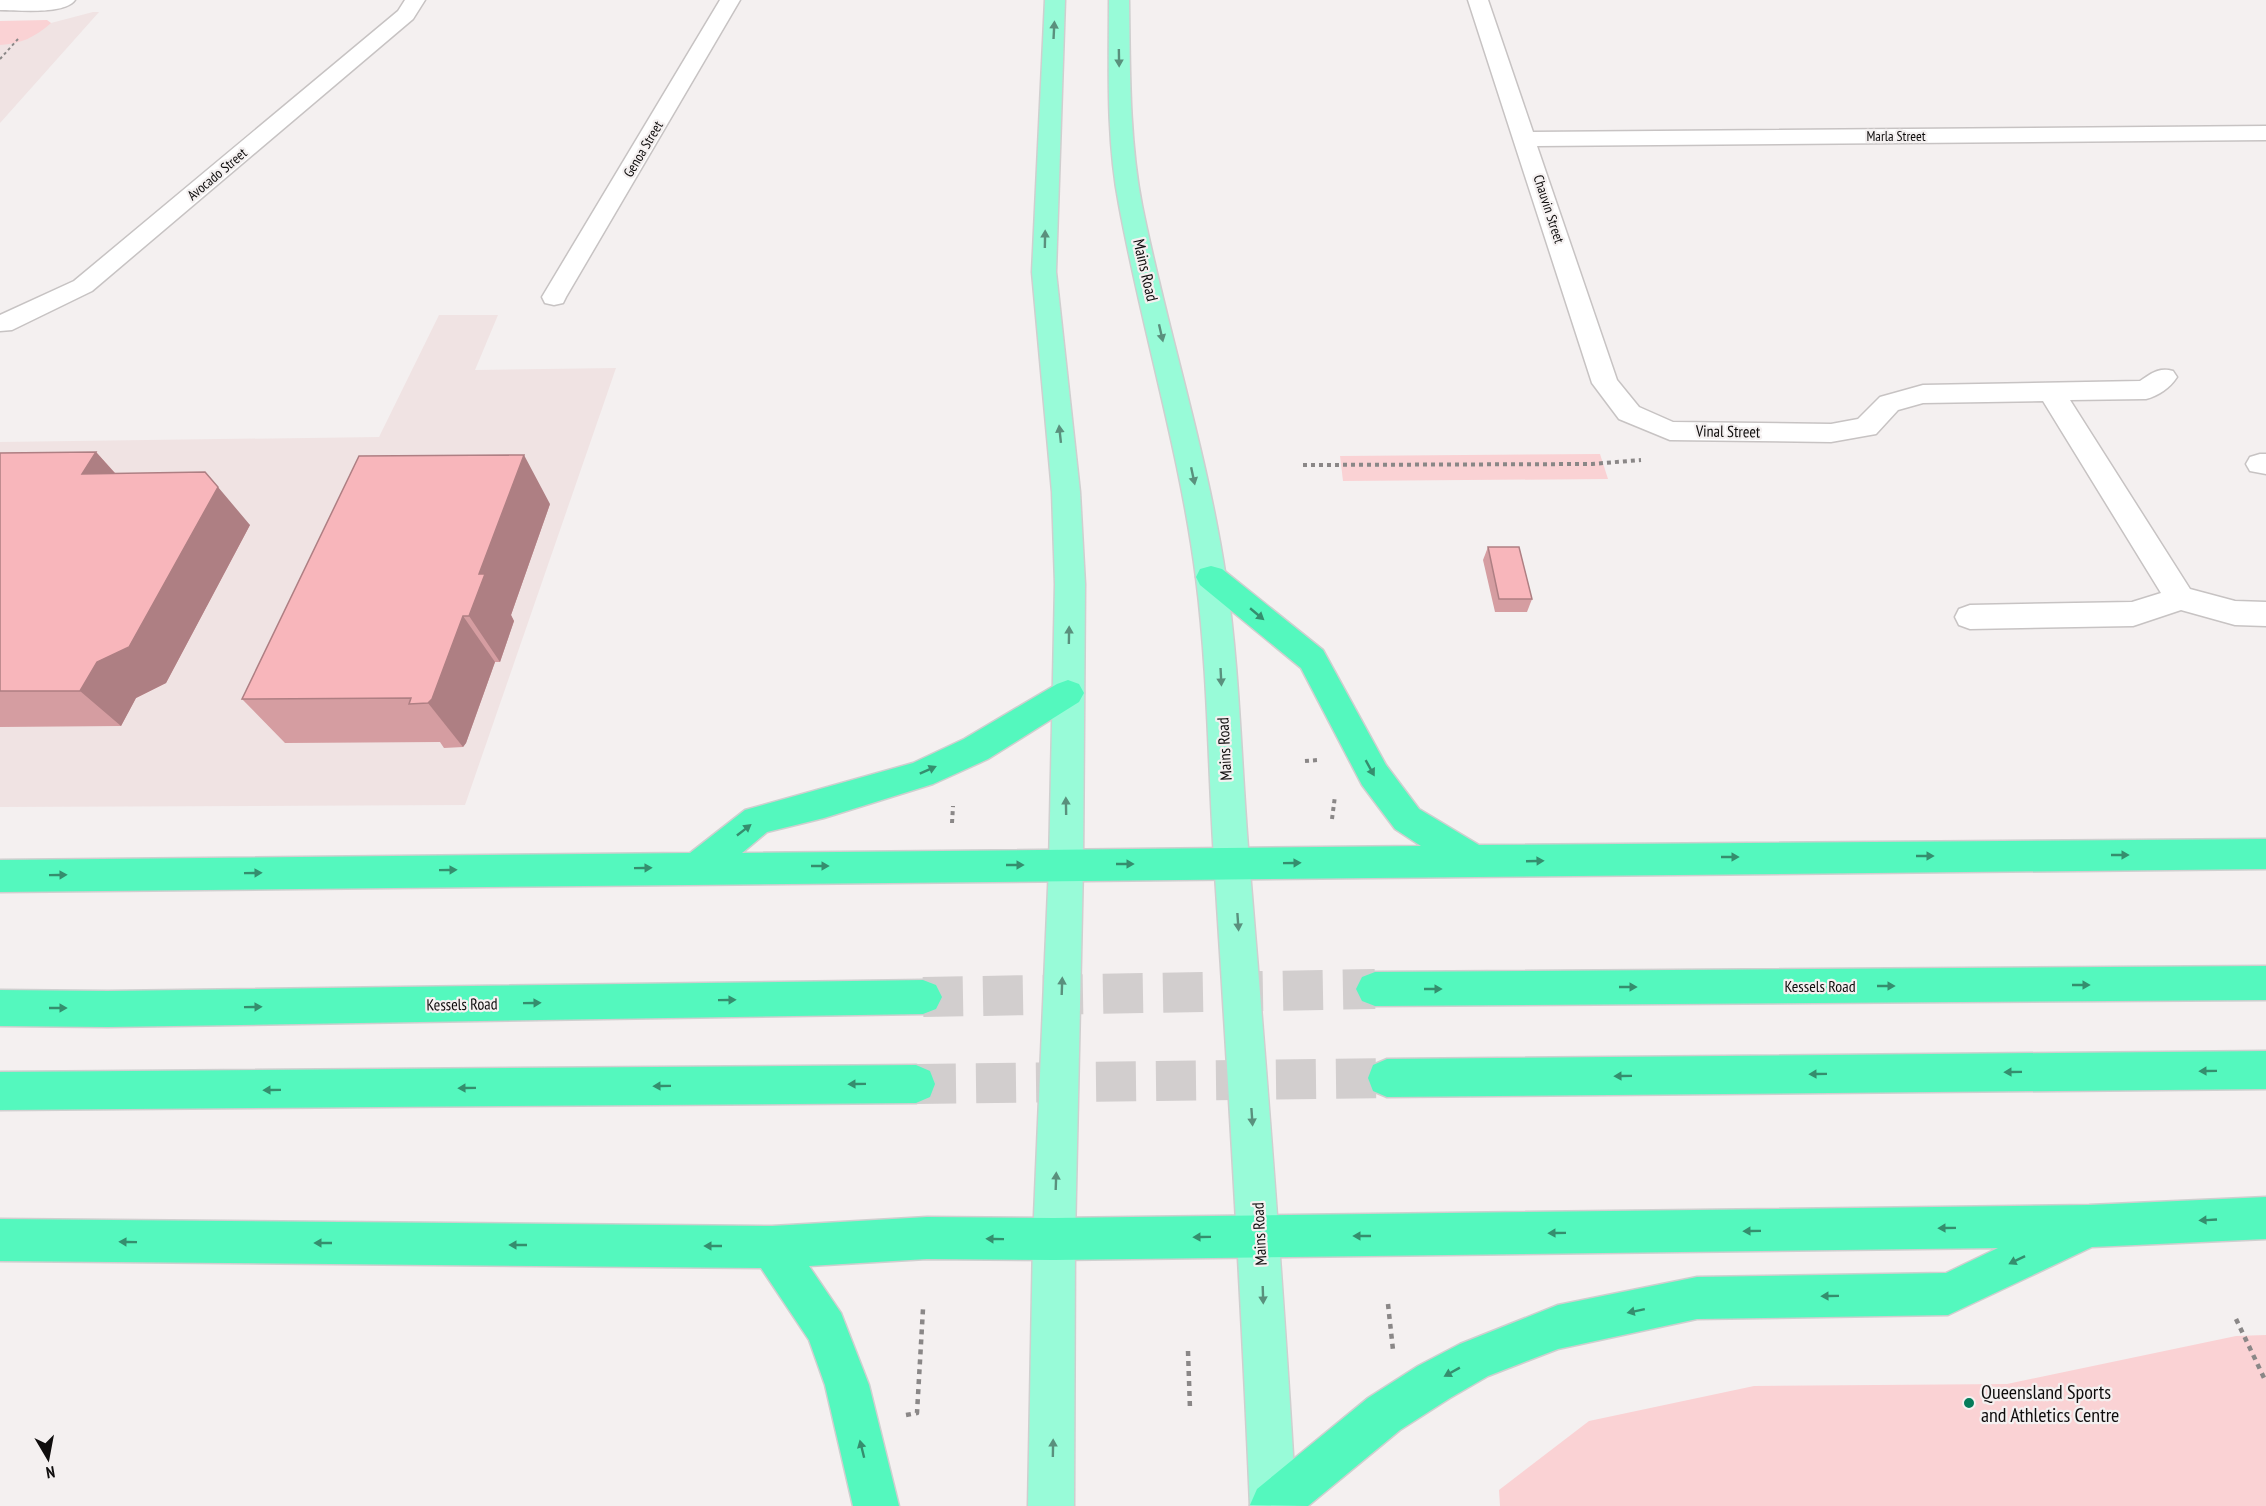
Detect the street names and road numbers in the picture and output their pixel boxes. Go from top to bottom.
street label: Genoa Street [619,117,667,180]
street label: Marla Street [1866,127,1926,145]
street label: Avocado Street [184,144,251,204]
street label: Chauvin Street [1529,173,1569,246]
street label: Mains Road [1129,237,1163,303]
street label: Vinal Street [1695,420,1761,442]
street label: Mains Road [1212,717,1236,781]
street label: Kessels Road [1784,976,1856,996]
street label: Kessels Road [426,993,498,1015]
street label: Mains Road [1247,1202,1271,1266]

